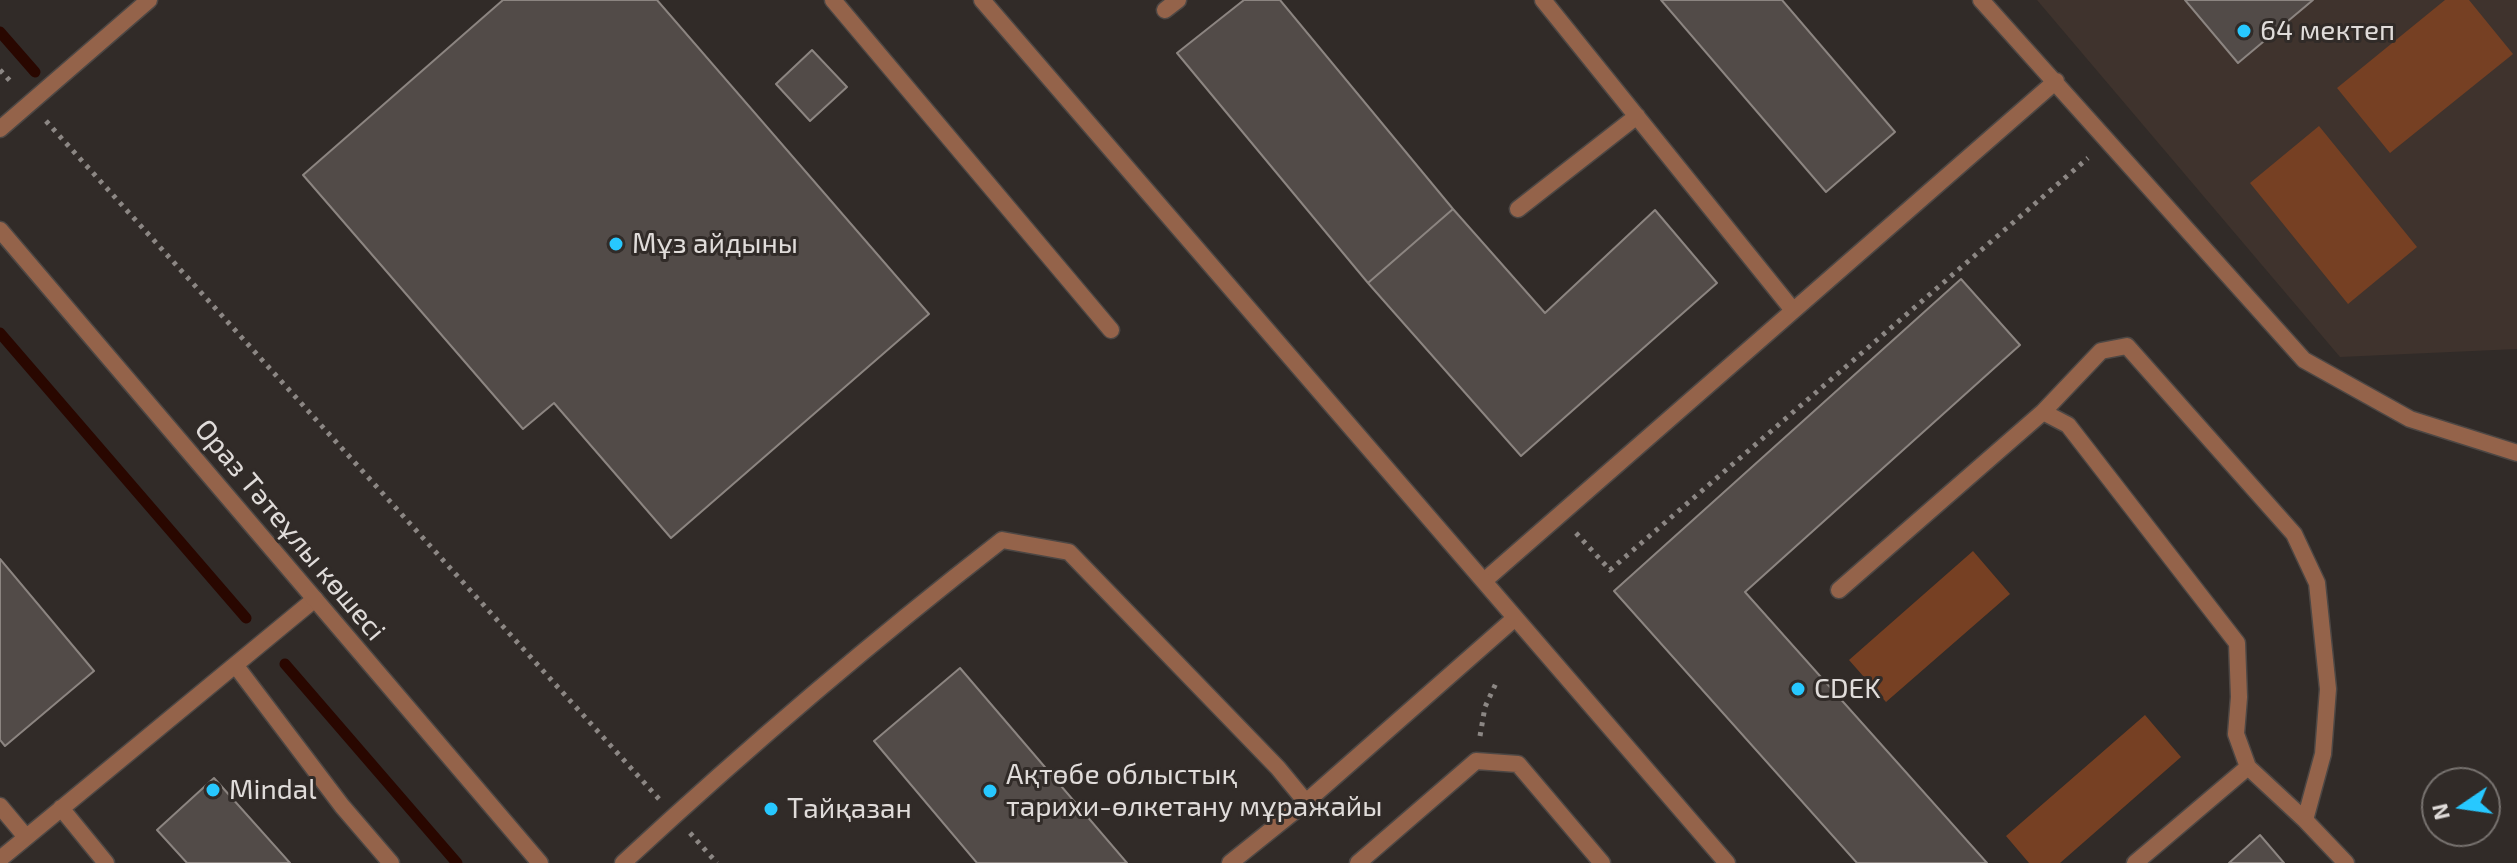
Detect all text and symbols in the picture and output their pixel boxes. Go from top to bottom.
place label: 64 мектеп [2260,14,2395,48]
marker: 64 мектеп [2235,22,2253,40]
place label: Мұз айдыны [632,227,798,261]
marker: Мұз айдыны [607,235,625,253]
street label: Ораз Тәтеұлы көшесі [188,413,392,647]
place label: CDEK [1814,672,1881,706]
marker: CDEK [1789,680,1807,698]
place label: Ақтөбе облыстық тарихи-өлкетану мұражайы [1006,758,1382,824]
north arrow [2421,767,2501,847]
place label: Mindal [229,773,316,807]
marker: Mindal [204,781,222,799]
marker: Ақтөбе облыстық тарихи-өлкетану мұражайы [981,782,999,800]
place label: Тайқазан [787,792,912,826]
marker: Тайқазан [762,800,780,818]
text: N [2425,801,2454,823]

